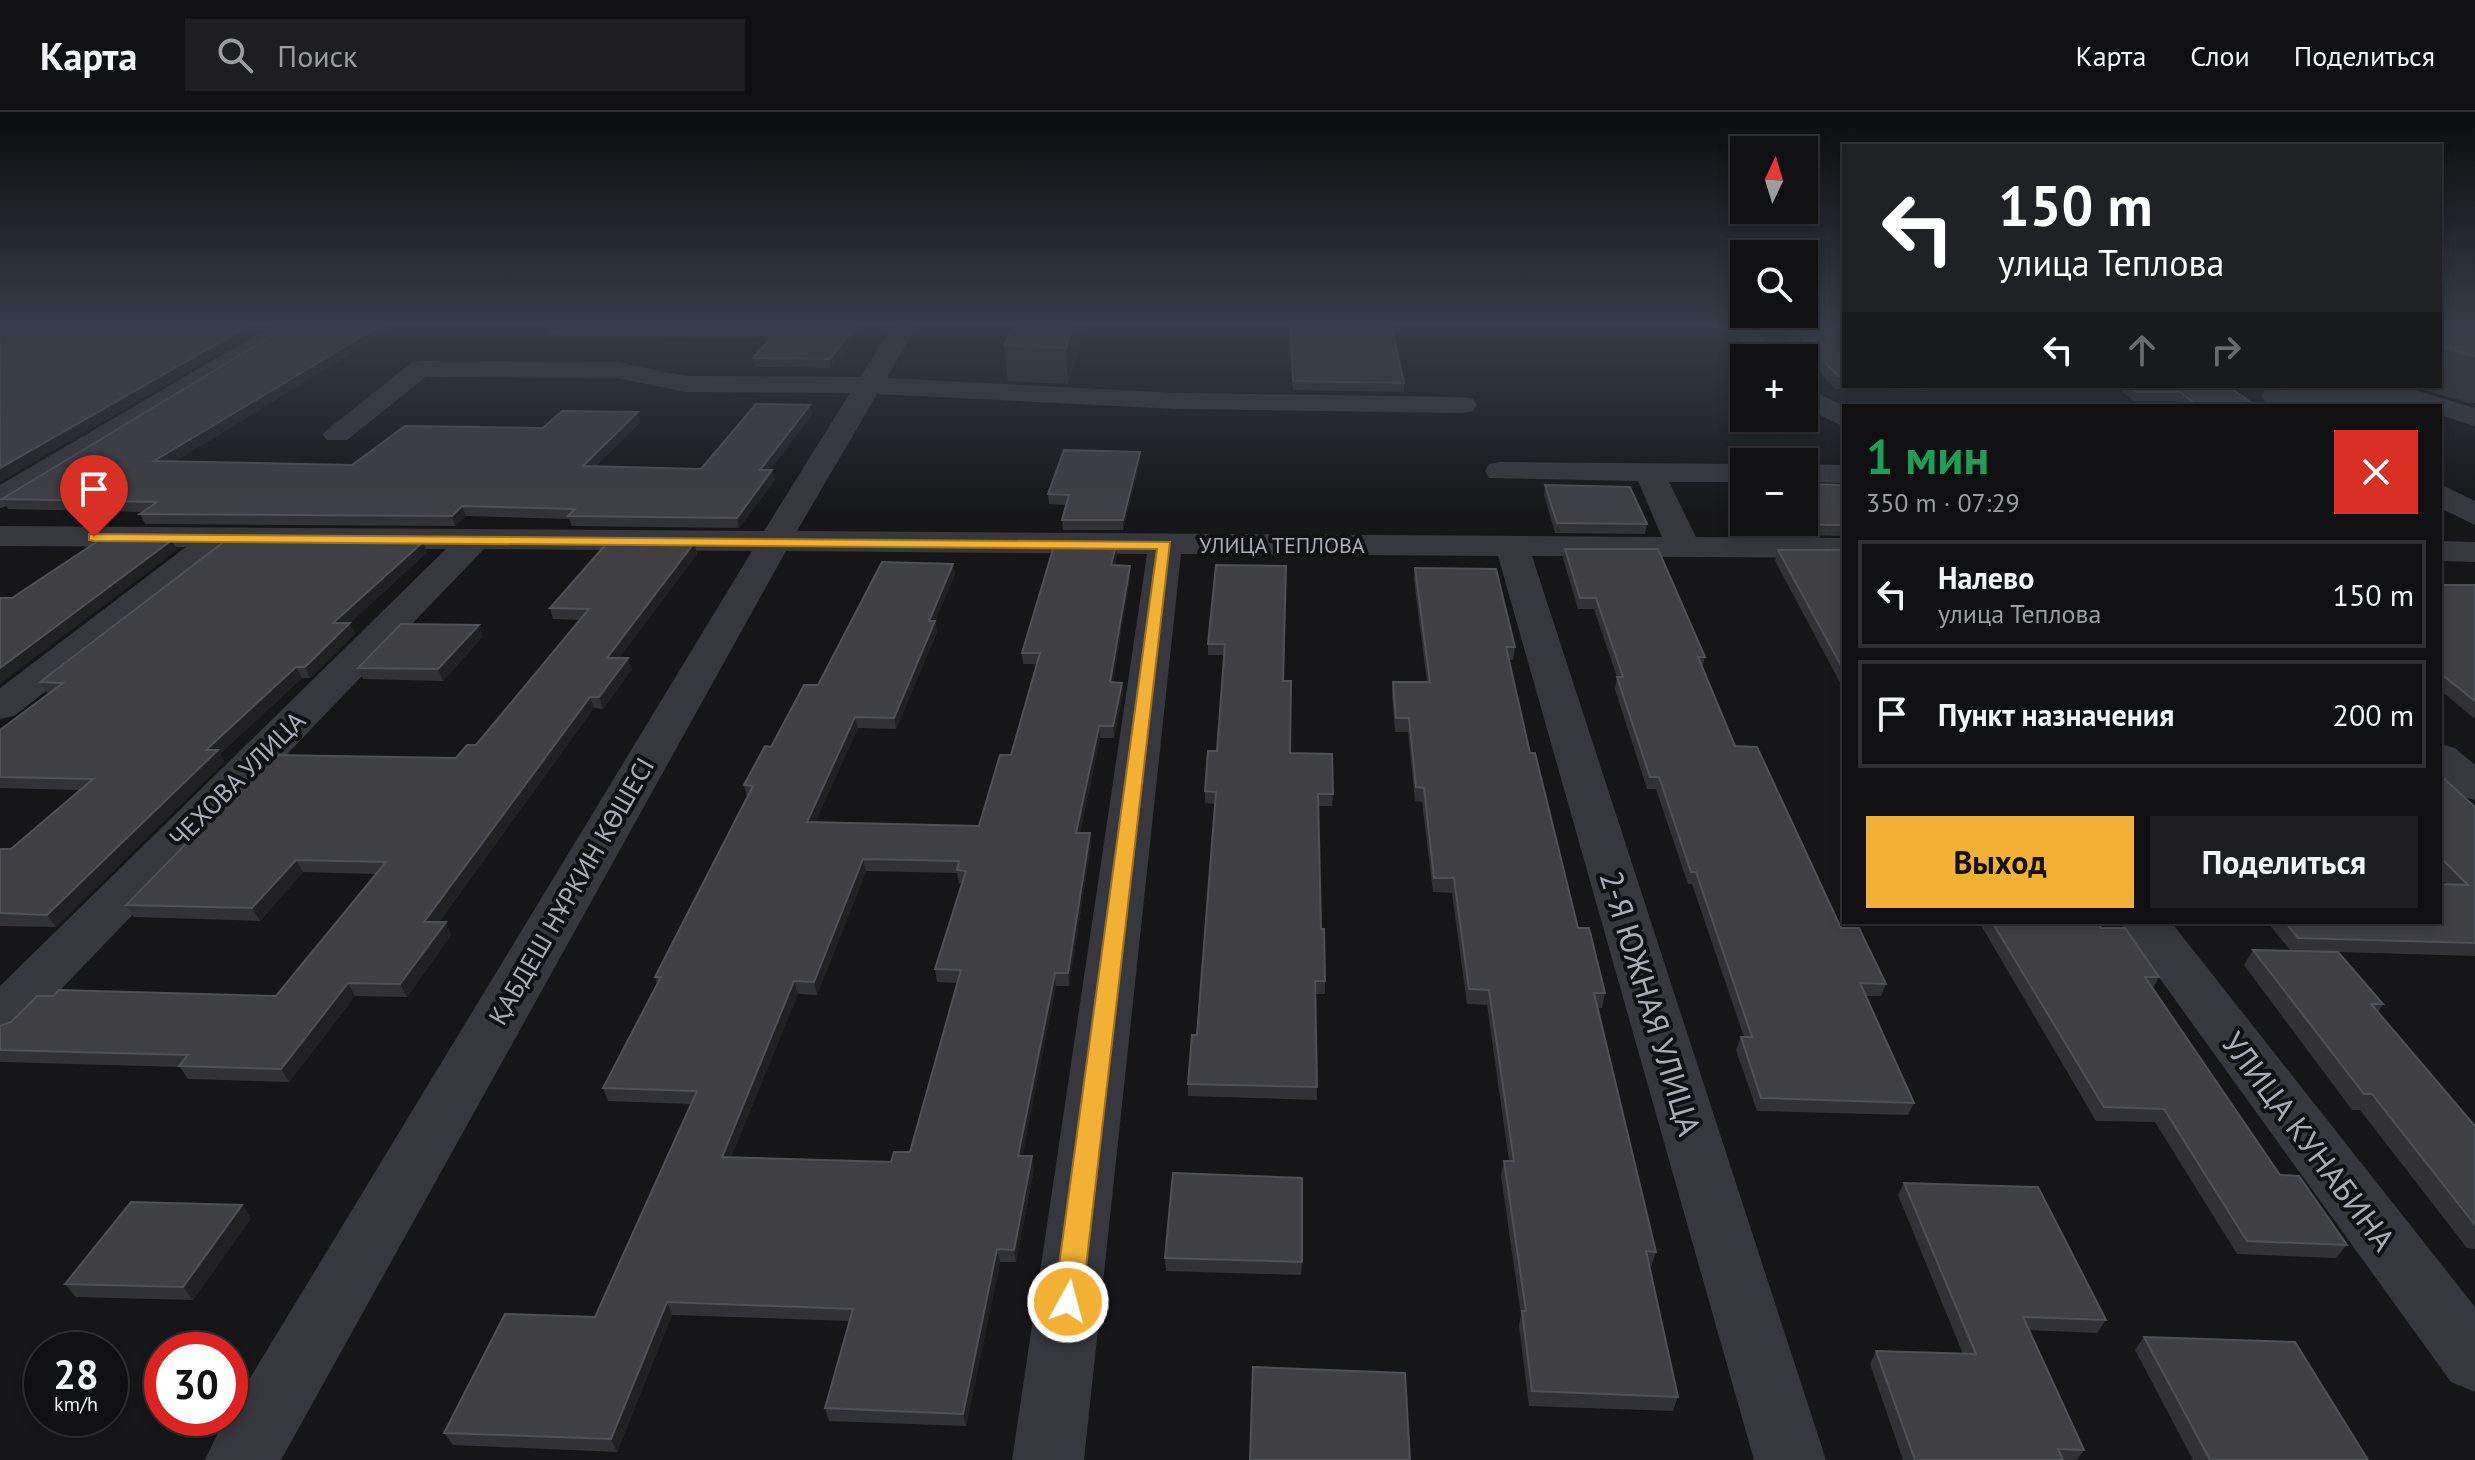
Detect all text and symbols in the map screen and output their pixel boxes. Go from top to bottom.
search box [185,19,745,91]
text: Карта [40,31,137,80]
icon: search [213,33,257,77]
text: Поиск [277,36,357,75]
text: Карта [2076,37,2146,74]
text: Слои [2190,37,2250,74]
text: Поделиться [2294,37,2435,74]
north arrow [1730,136,1818,224]
map controls [1730,136,1818,536]
text: 150 m [1998,169,2153,241]
icon: left [1866,176,1970,280]
text: улица Теплова [1998,239,2224,286]
button: search [1730,240,1818,328]
icon: left [2036,328,2080,372]
icon: ahead [2120,328,2164,372]
icon: right [2204,328,2248,372]
button: + [1730,344,1818,432]
text: 1 мин [1866,425,1989,487]
button: close [2334,430,2418,514]
button: − [1730,448,1818,536]
pin [60,455,128,537]
icon: arrive [72,467,116,511]
text: 350 m · 07:29 [1866,486,2020,519]
street label: УЛИЦА ТЕПЛОВА [1199,531,1365,559]
text: Налево [1938,558,2034,597]
icon: left [1870,572,1914,616]
text: 150 m [2333,575,2414,614]
text: улица Теплова [1938,597,2101,630]
icon: arrive [1870,692,1914,736]
text: Пункт назначения [1938,695,2174,734]
text: 200 m [2333,695,2414,734]
street label: ЧЕХОВА УЛИЦА [162,704,312,854]
street label: ҚАБДЕШ НҰРКИН КӨШЕСІ [481,751,661,1031]
button: Выход [1866,816,2134,908]
button: Поделиться [2150,816,2418,908]
street label: 2-Я ЮЖНАЯ УЛИЦА [1591,866,1711,1141]
street label: УЛИЦА КУНАБИНА [2213,1023,2405,1259]
position arrow [1026,1260,1110,1344]
speed limit sign: 30 [144,1332,248,1436]
text: 28 [53,1348,99,1400]
text: km/h [54,1391,98,1417]

